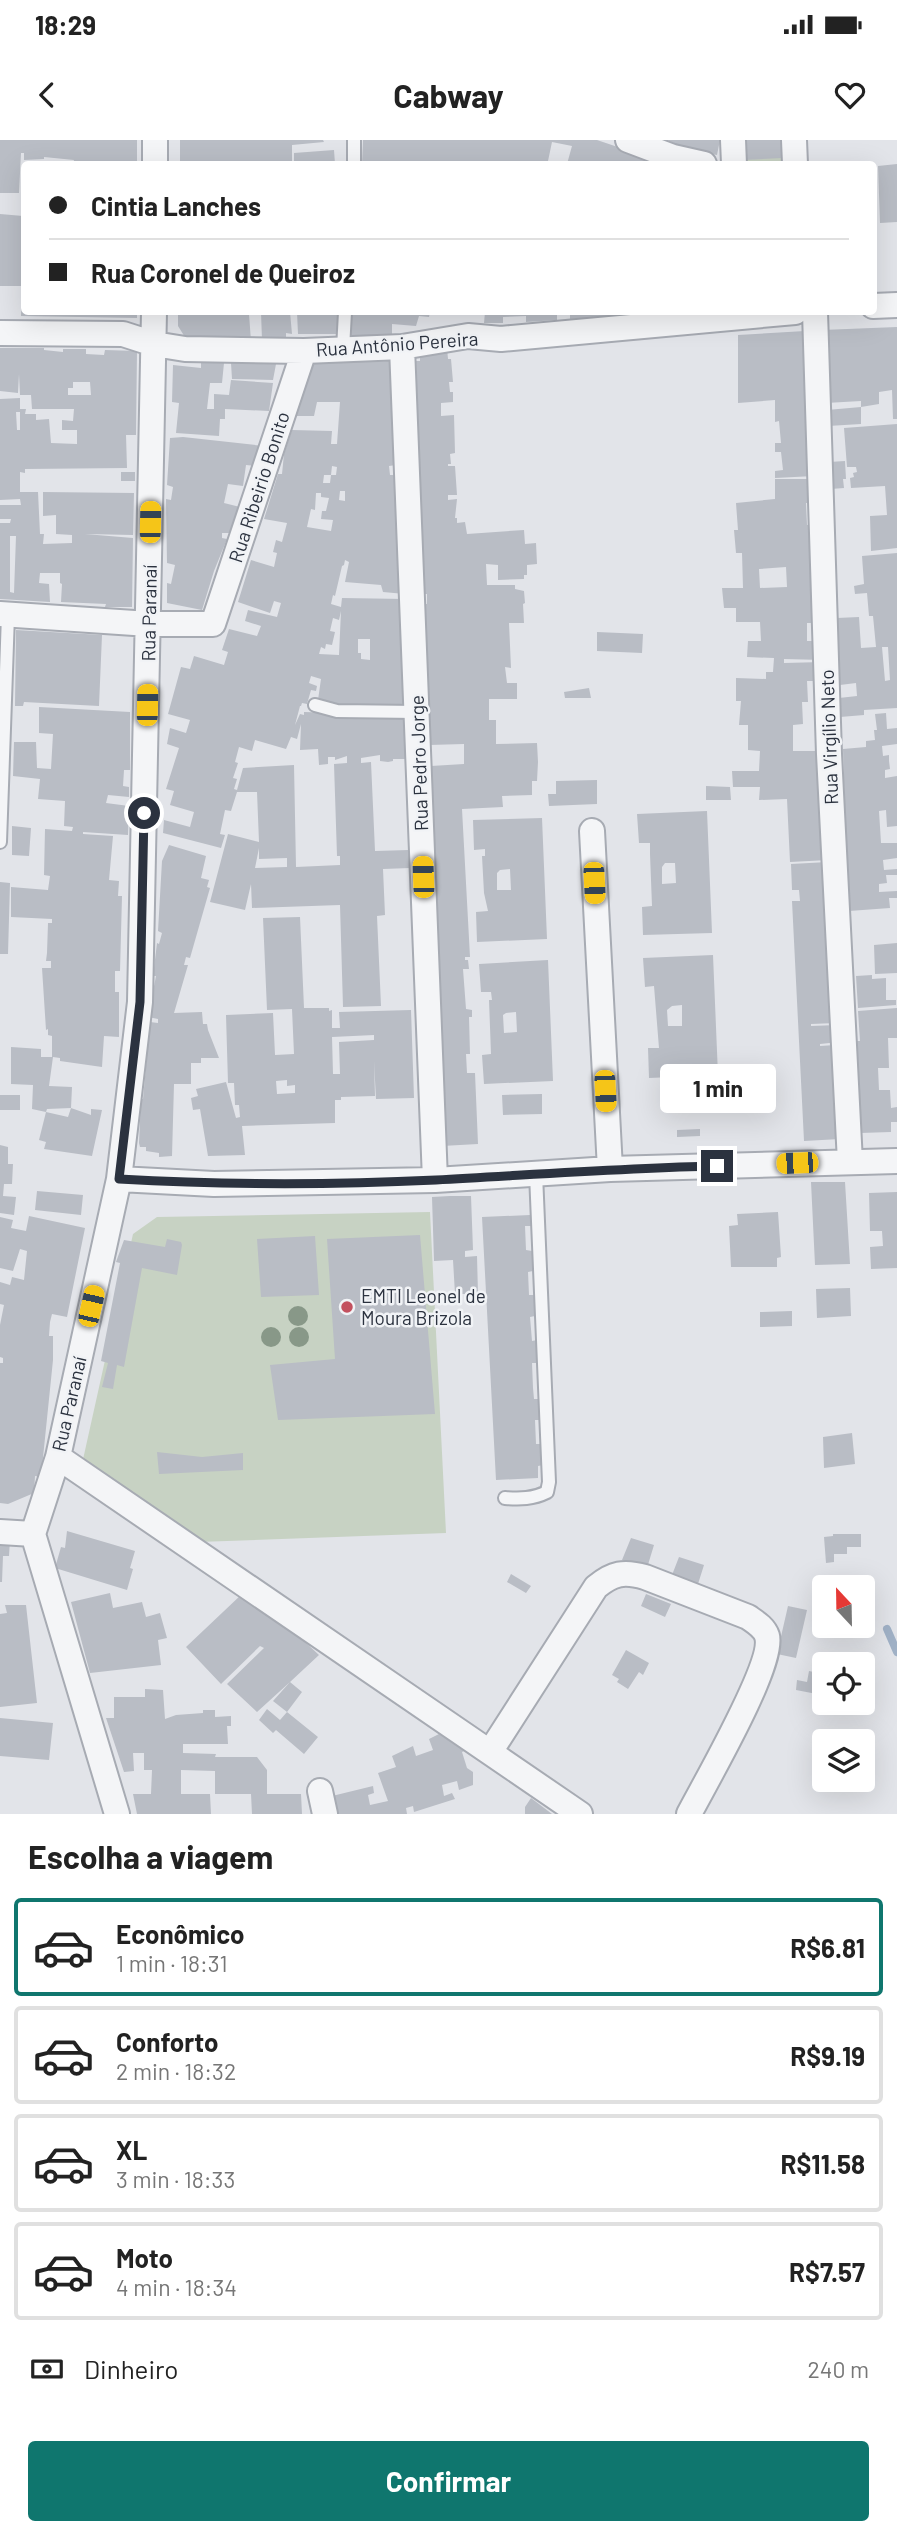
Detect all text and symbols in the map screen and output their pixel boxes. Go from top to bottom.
text: 18:29 [35,9,96,40]
icon: back [28,76,66,114]
text: Cabway [393,76,504,114]
icon: heart [831,76,869,114]
text: Cintia Lanches [91,190,261,221]
text: Rua Coronel de Queiroz [91,257,355,288]
street label: Rua Antônio Pereira [315,326,479,361]
street label: Rua Ribeirio Bonito [223,409,294,565]
car [140,501,161,543]
street label: Rua Paranaí [136,564,161,662]
street label: Rua Virgílio Neto [815,669,842,805]
car [137,684,158,726]
street label: Rua Pedro Jorge [405,695,432,831]
route start [128,797,160,829]
car [412,856,435,898]
car [583,861,606,905]
callout: 1 min [659,1065,775,1114]
car [594,1069,617,1113]
text: 1 min [693,1074,743,1102]
route end [701,1150,733,1182]
car [776,1152,819,1174]
car [77,1283,106,1329]
place label: EMTI Leonel de Moura Brizola [361,1284,486,1329]
marker: EMTI Leonel de Moura Brizola [339,1299,355,1315]
street label: Rua Paranaí [46,1354,91,1454]
north arrow [812,1575,875,1638]
map controls [812,1575,875,1792]
button: locate [812,1652,875,1715]
button: layers [812,1729,875,1792]
text: Escolha a viagem [28,1837,273,1875]
icon: car [32,1916,95,1979]
text: Econômico [116,1918,245,1949]
text: R$6.81 [790,1932,865,1963]
text: 1 min · 18:31 [116,1949,228,1977]
icon: car [32,2024,95,2087]
text: Conforto [116,2026,219,2057]
text: R$9.19 [790,2040,865,2071]
text: 2 min · 18:32 [116,2057,236,2085]
icon: car [32,2132,95,2195]
text: XL [116,2134,147,2165]
text: R$11.58 [780,2148,865,2179]
text: 3 min · 18:33 [116,2165,235,2193]
icon: car [32,2240,95,2303]
text: Moto [116,2242,173,2273]
text: R$7.57 [789,2256,865,2287]
text: 4 min · 18:34 [116,2273,237,2301]
icon: cash [28,2350,66,2388]
text: Dinheiro [84,2353,179,2384]
text: 240 m [807,2355,869,2383]
button: Confirmar [28,2441,869,2521]

